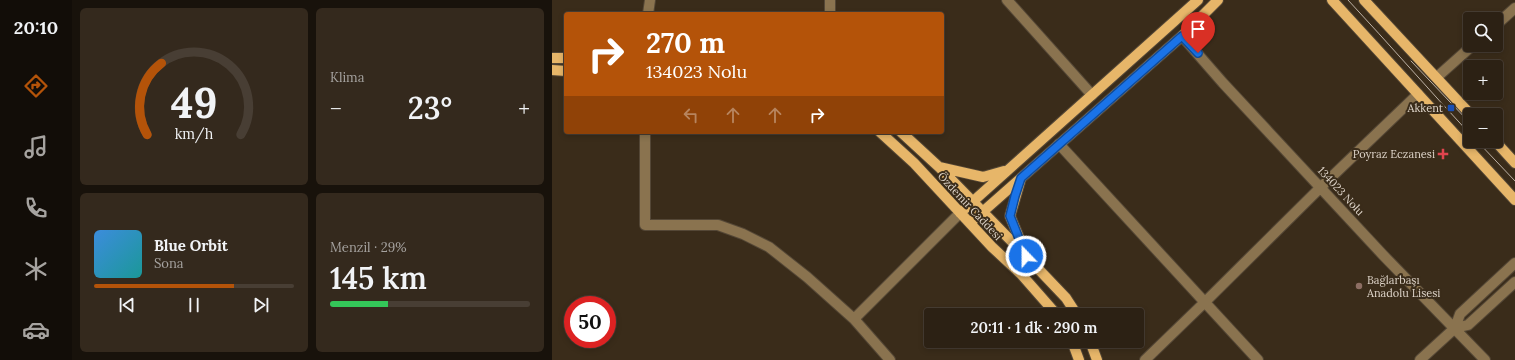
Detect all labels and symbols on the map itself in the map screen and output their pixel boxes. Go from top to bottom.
pin [1181,12,1215,53]
place label: Akkent [1407,101,1444,115]
marker: Akkent [1446,103,1456,113]
place label: Poyraz Eczanesi [1353,147,1435,161]
marker: Poyraz Eczanesi [1438,149,1448,159]
street label: 134023 Nolu [1315,164,1368,219]
street label: Özdemir Caddesi [935,168,1006,243]
position arrow [1005,235,1047,277]
place label: Bağlarbaşı Anadolu Lisesi [1366,273,1440,300]
marker: Bağlarbaşı Anadolu Lisesi [1354,281,1364,291]
speed limit sign: 50 [564,296,616,348]

